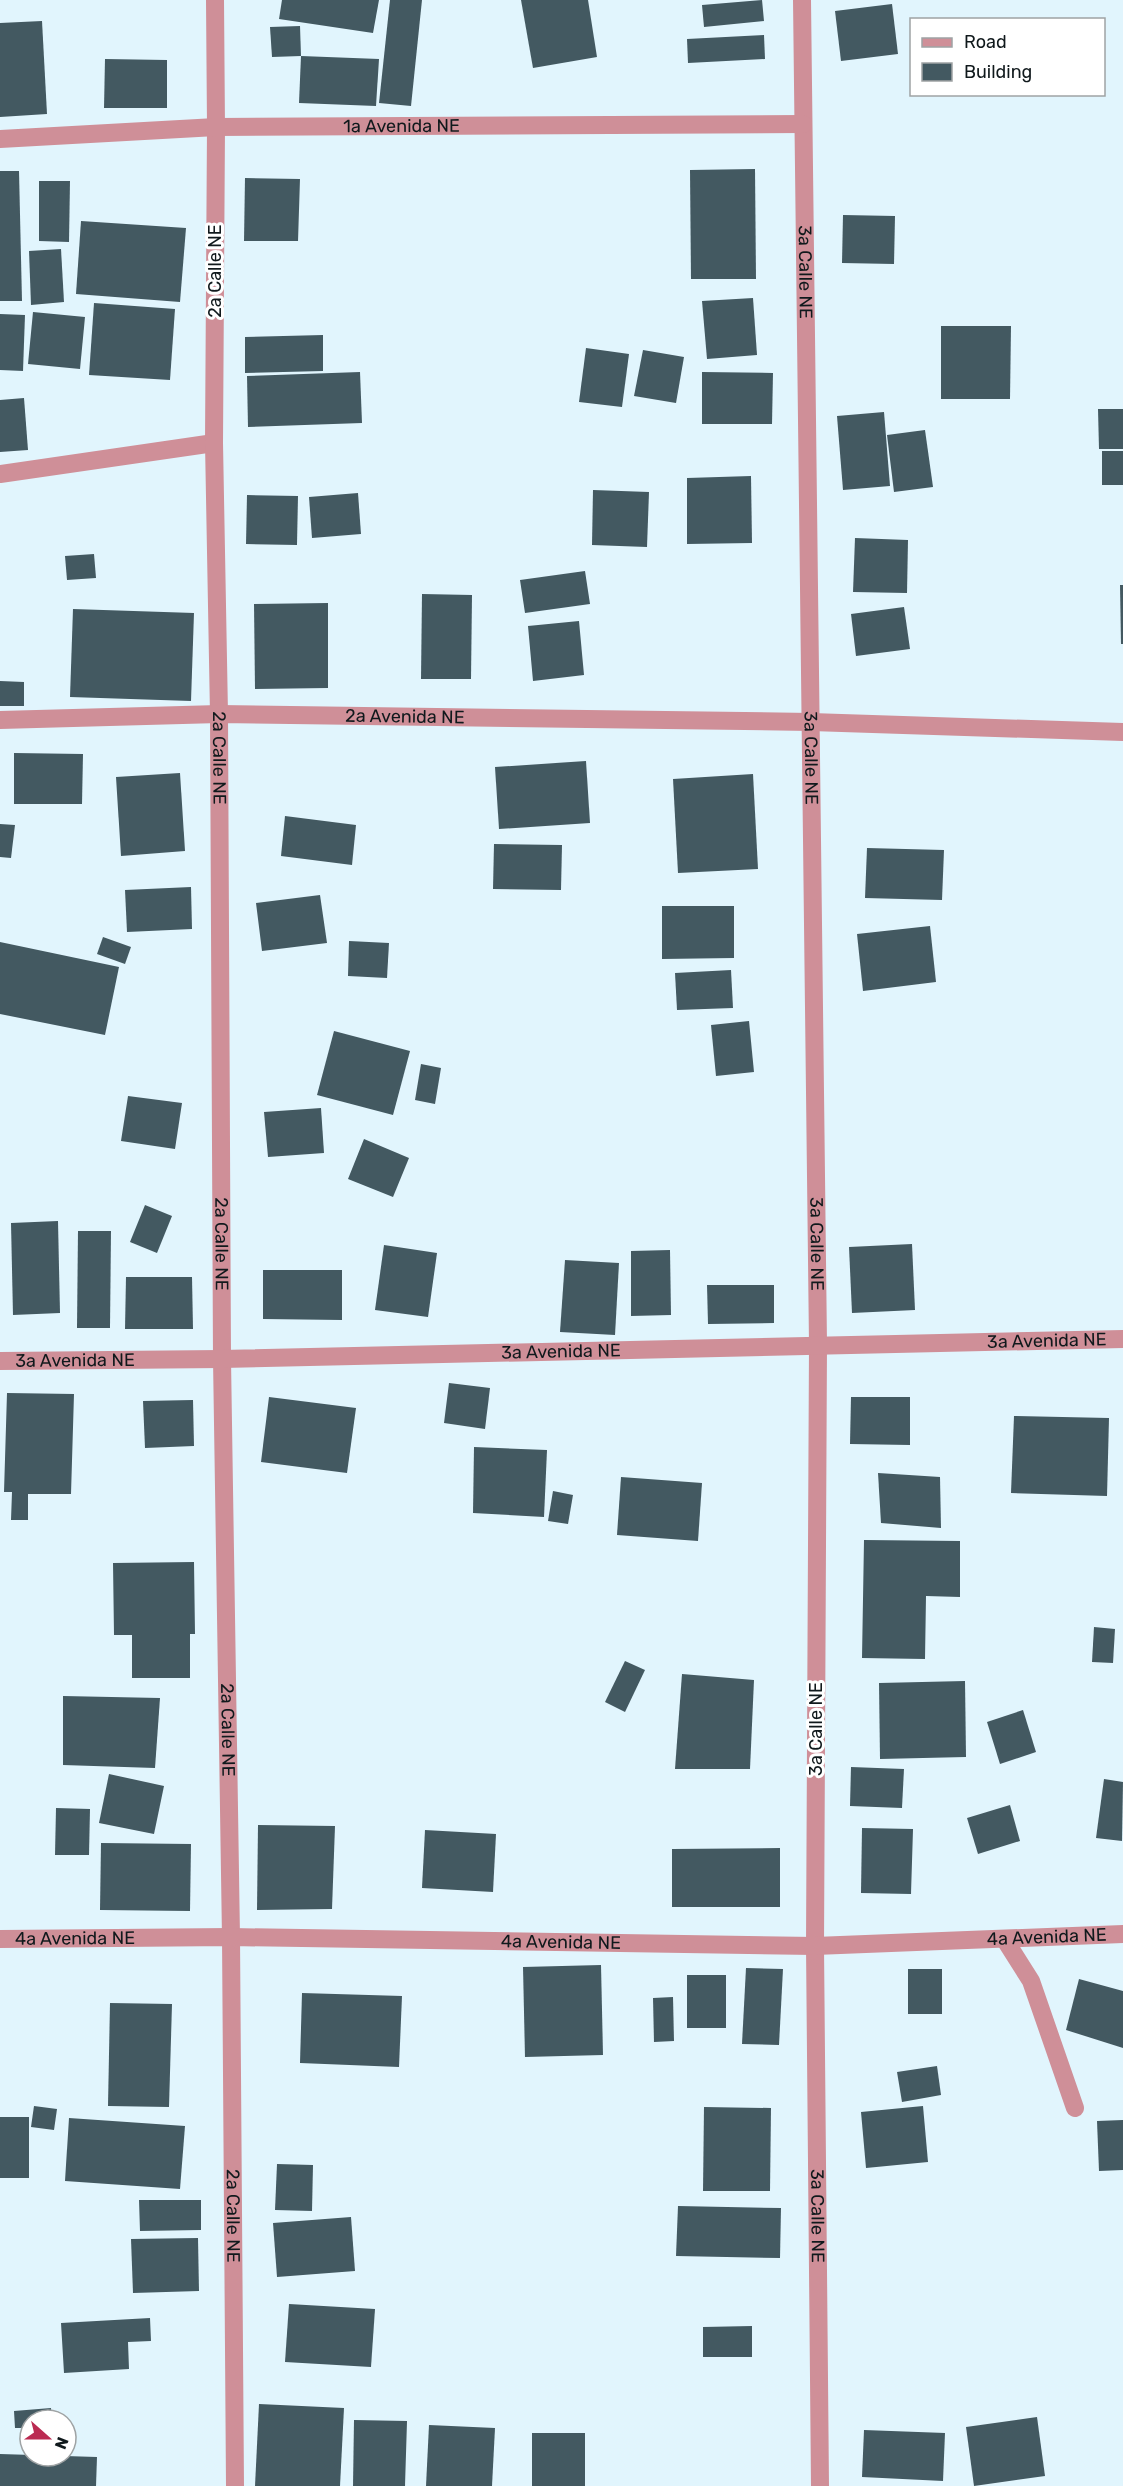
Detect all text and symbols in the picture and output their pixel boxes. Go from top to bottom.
legend [910,18,1105,96]
text: Road [964,31,1007,53]
text: Building [964,61,1032,83]
street label: 1a Avenida NE [343,115,460,137]
street label: 2a Calle NE [204,224,226,318]
street label: 3a Calle NE [794,225,817,319]
street label: 2a Avenida NE [345,705,465,728]
street label: 2a Calle NE [208,711,230,805]
street label: 3a Calle NE [799,711,823,805]
street label: 2a Calle NE [210,1197,233,1291]
street label: 3a Calle NE [805,1197,828,1291]
street label: 3a Avenida NE [987,1328,1107,1353]
street label: 3a Avenida NE [501,1339,621,1364]
street label: 3a Avenida NE [15,1349,135,1372]
street label: 3a Calle NE [805,1682,827,1776]
street label: 2a Calle NE [216,1683,240,1777]
street label: 4a Avenida NE [986,1924,1107,1950]
street label: 4a Avenida NE [15,1927,135,1950]
street label: 4a Avenida NE [501,1930,621,1954]
street label: 2a Calle NE [222,2169,244,2263]
street label: 3a Calle NE [806,2169,829,2263]
north arrow [18,2408,78,2468]
text: N [51,2434,72,2452]

